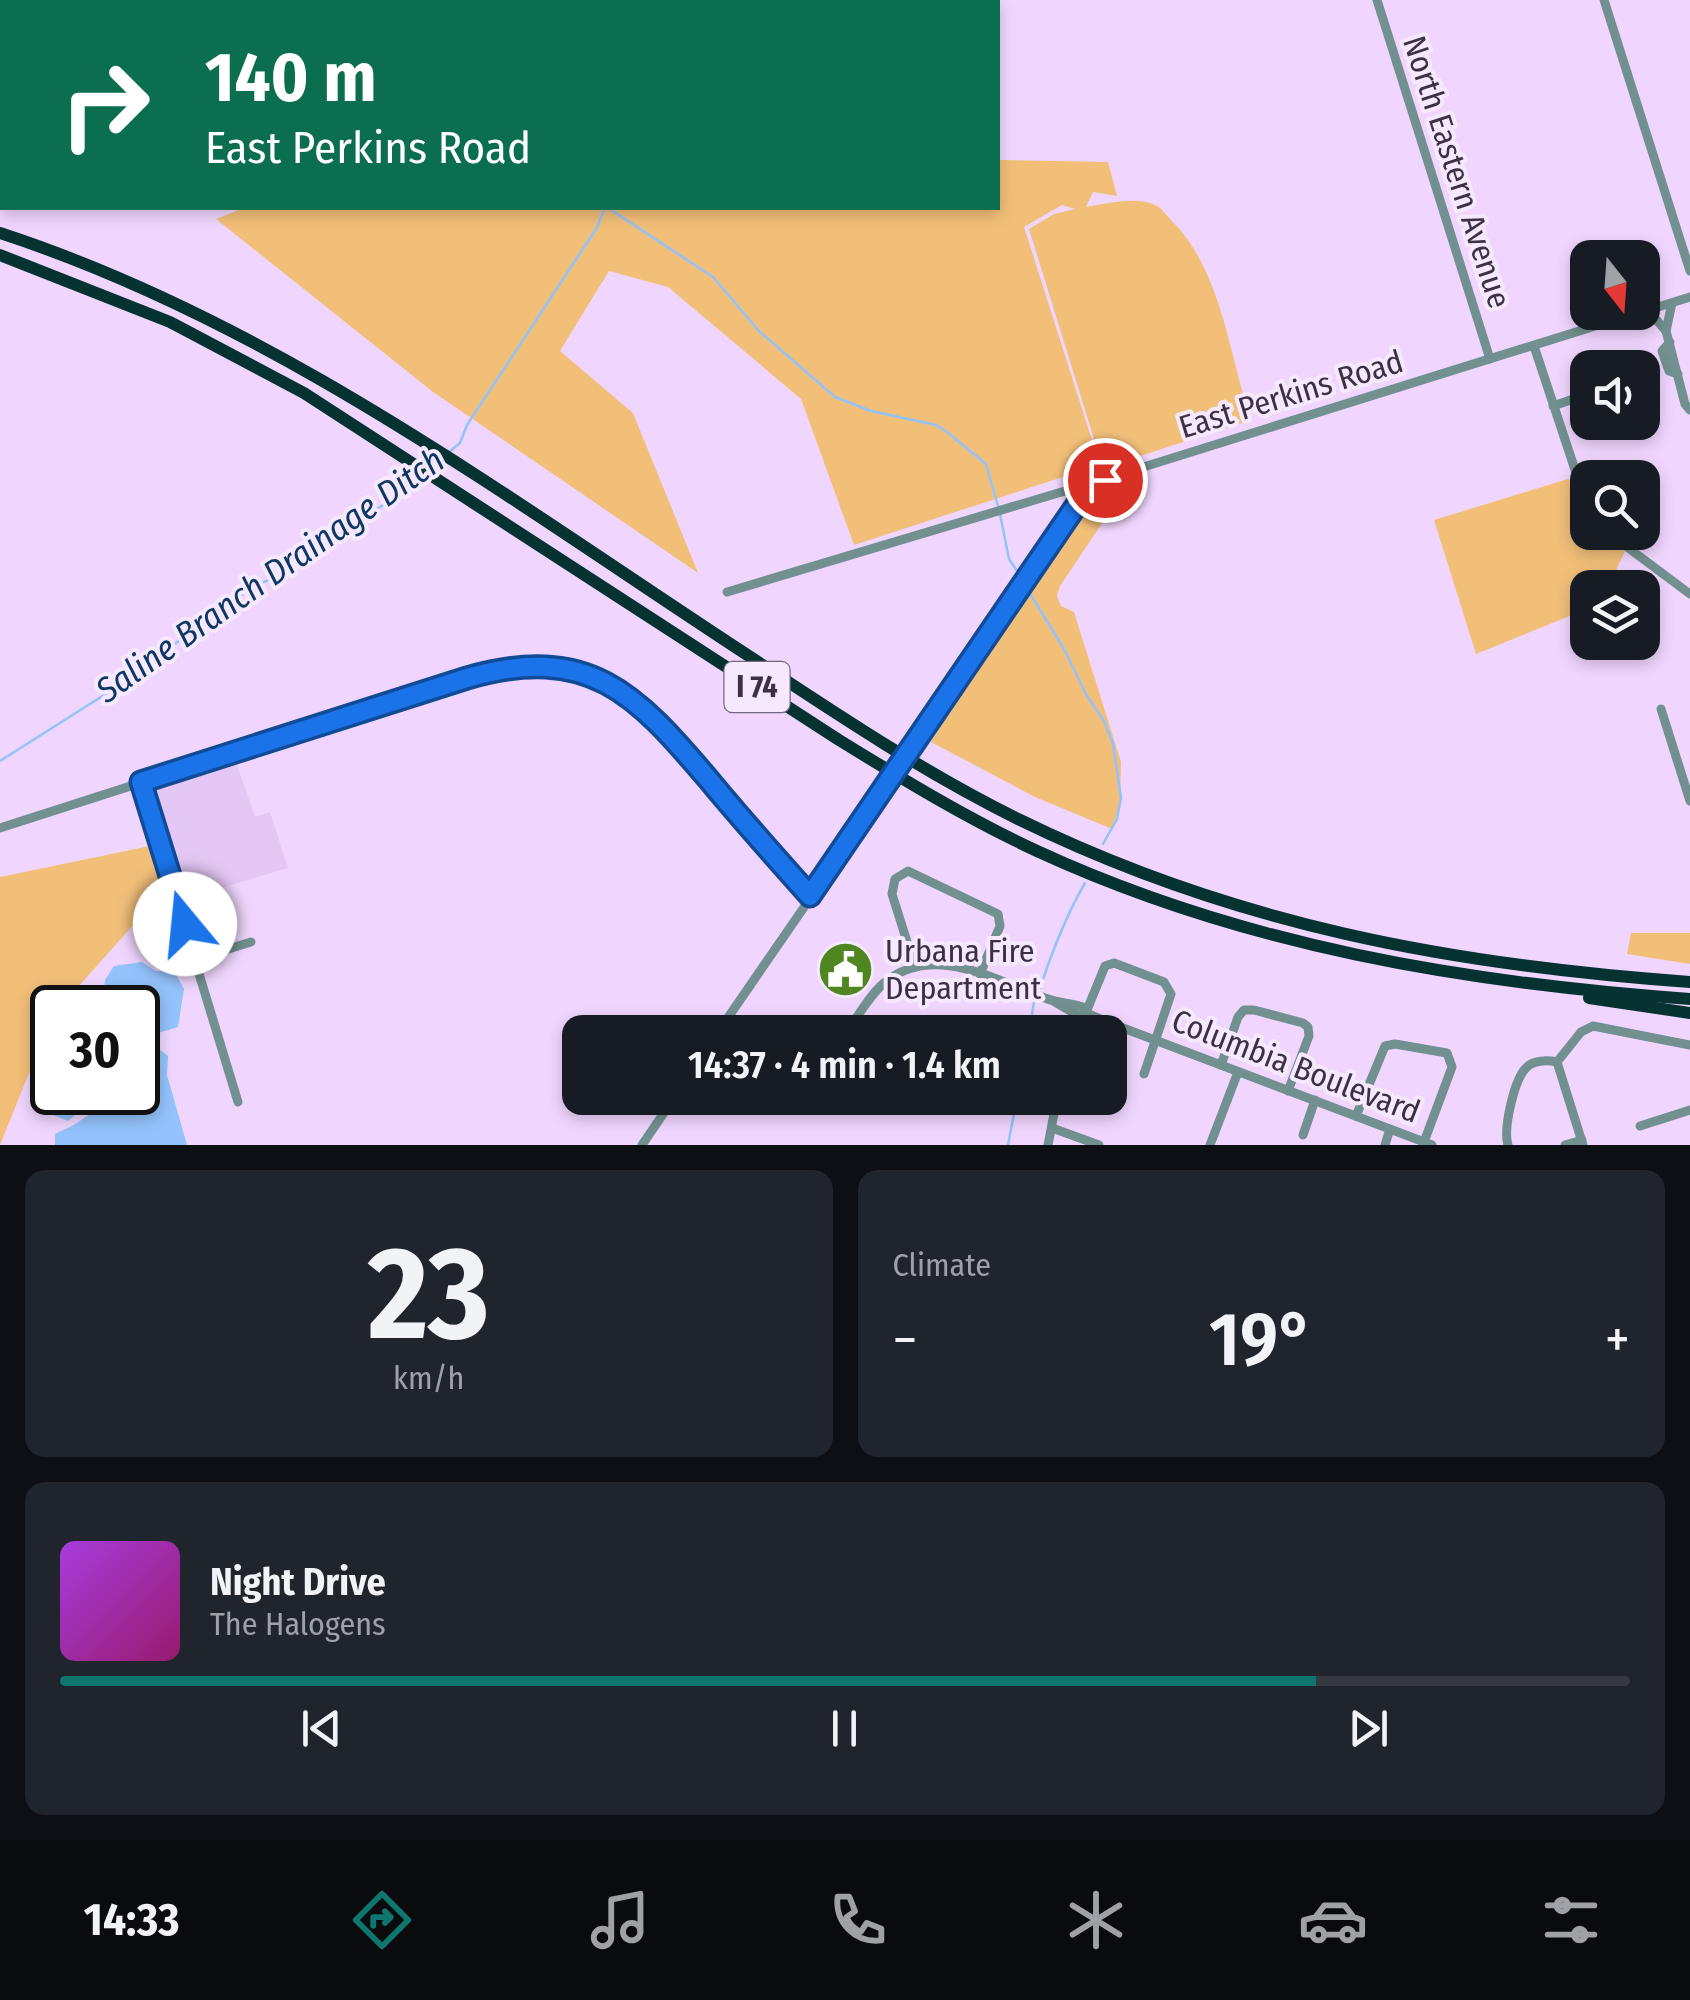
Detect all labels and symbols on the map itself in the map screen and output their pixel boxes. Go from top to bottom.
street label: North Eastern Avenue [1395,31,1519,313]
north arrow [1570,240,1660,330]
street label: East Perkins Road [1175,342,1407,446]
pin [1063,438,1148,523]
water label: Saline Branch Drainage Ditch [87,439,452,712]
road number: I 74 [724,662,790,712]
position arrow [133,872,237,976]
place label: Urbana Fire Department [885,932,1042,1007]
public building icon: Urbana Fire Department [816,939,876,999]
speed limit sign: 30 [30,985,160,1115]
street label: Columbia Boulevard [1167,1001,1425,1131]

